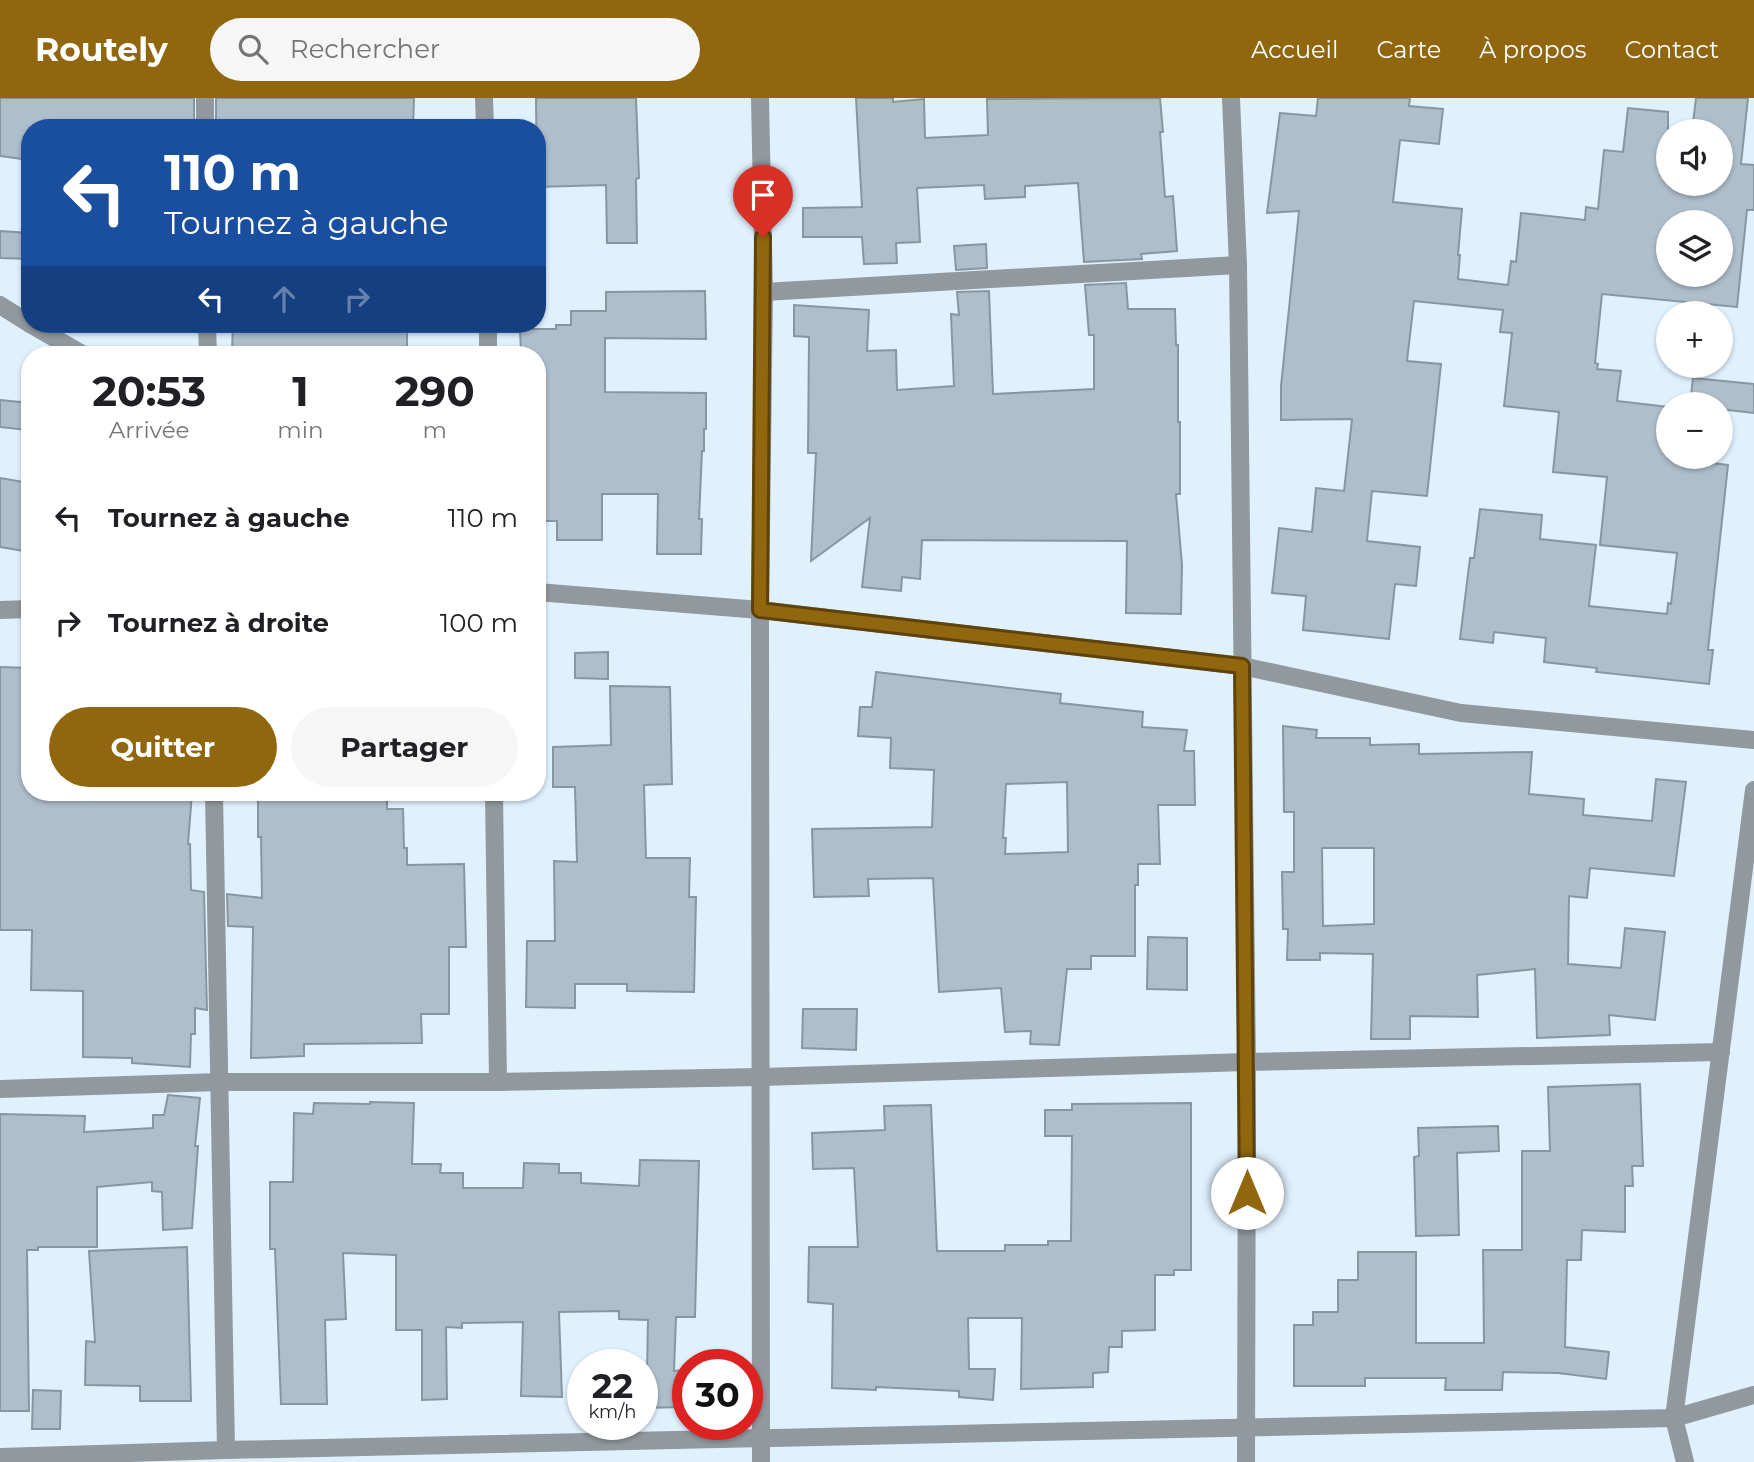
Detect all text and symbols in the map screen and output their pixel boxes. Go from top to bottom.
search box [210,18,700,81]
text: Routely [35,29,168,69]
icon: search [234,30,272,68]
text: Rechercher [290,33,440,65]
text: Accueil [1251,35,1338,64]
text: Carte [1376,35,1441,64]
text: À propos [1479,35,1586,64]
text: Contact [1624,35,1719,64]
map controls [1656,119,1733,469]
button: sound [1656,119,1733,196]
text: 110 m [164,143,301,202]
icon: left [49,147,140,238]
pin [733,165,793,237]
icon: arrive [744,176,782,214]
text: Tournez à gauche [164,203,449,242]
button: layers [1656,210,1733,287]
icon: left [192,280,230,318]
icon: ahead [265,280,303,318]
icon: right [338,280,376,318]
button: + [1656,301,1733,378]
text: 20:53 [92,365,206,417]
text: 1 [292,365,309,417]
text: 290 [395,365,475,417]
button: − [1656,392,1733,469]
text: Arrivée [109,416,190,444]
text: min [277,416,324,444]
text: m [423,416,447,444]
icon: left [49,499,87,537]
text: Tournez à gauche [108,502,350,534]
text: 110 m [448,502,518,534]
icon: right [49,604,87,642]
text: Tournez à droite [108,607,329,639]
text: 100 m [440,607,518,639]
button: Quitter [49,707,277,787]
button: Partager [291,707,518,787]
position arrow [1210,1156,1284,1230]
speed limit sign: 30 [672,1349,763,1440]
text: 22 [592,1364,633,1407]
text: km/h [588,1401,637,1423]

